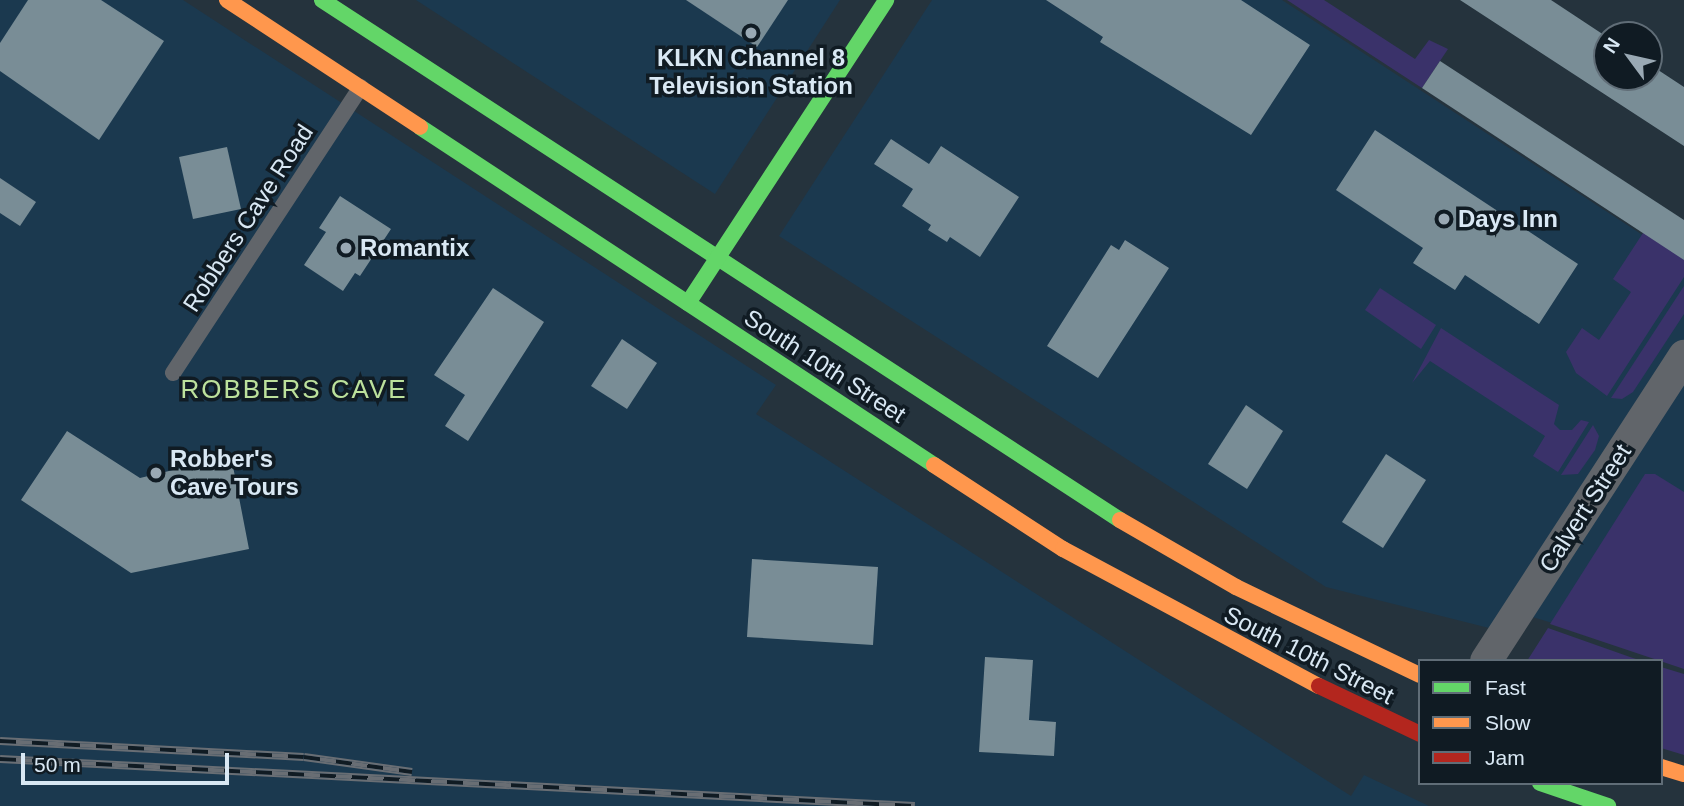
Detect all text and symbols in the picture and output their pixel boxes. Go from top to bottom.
north arrow [1593,21,1663,91]
marker: KLKN Channel 8 Television Station [743,25,759,41]
text: N [1599,34,1624,57]
place label: KLKN Channel 8 Television Station [649,44,853,100]
street label: Robbers Cave Road [177,119,319,317]
place label: Days Inn [1458,205,1558,233]
marker: Days Inn [1436,211,1452,227]
place label: Romantix [360,234,469,262]
marker: Romantix [338,240,354,256]
street label: South 10th Street [739,303,911,429]
district label: ROBBERS CAVE [182,374,406,406]
street label: Calvert Street [1533,439,1637,577]
place label: Robber's Cave Tours [170,445,299,501]
marker: Robber's Cave Tours [148,465,164,481]
street label: South 10th Street [1219,600,1399,710]
legend [1418,659,1663,785]
text: Fast [1485,676,1526,699]
text: Slow [1485,711,1531,734]
scale bar [24,740,233,784]
text: Jam [1485,746,1525,769]
text: 50 m [34,753,81,776]

